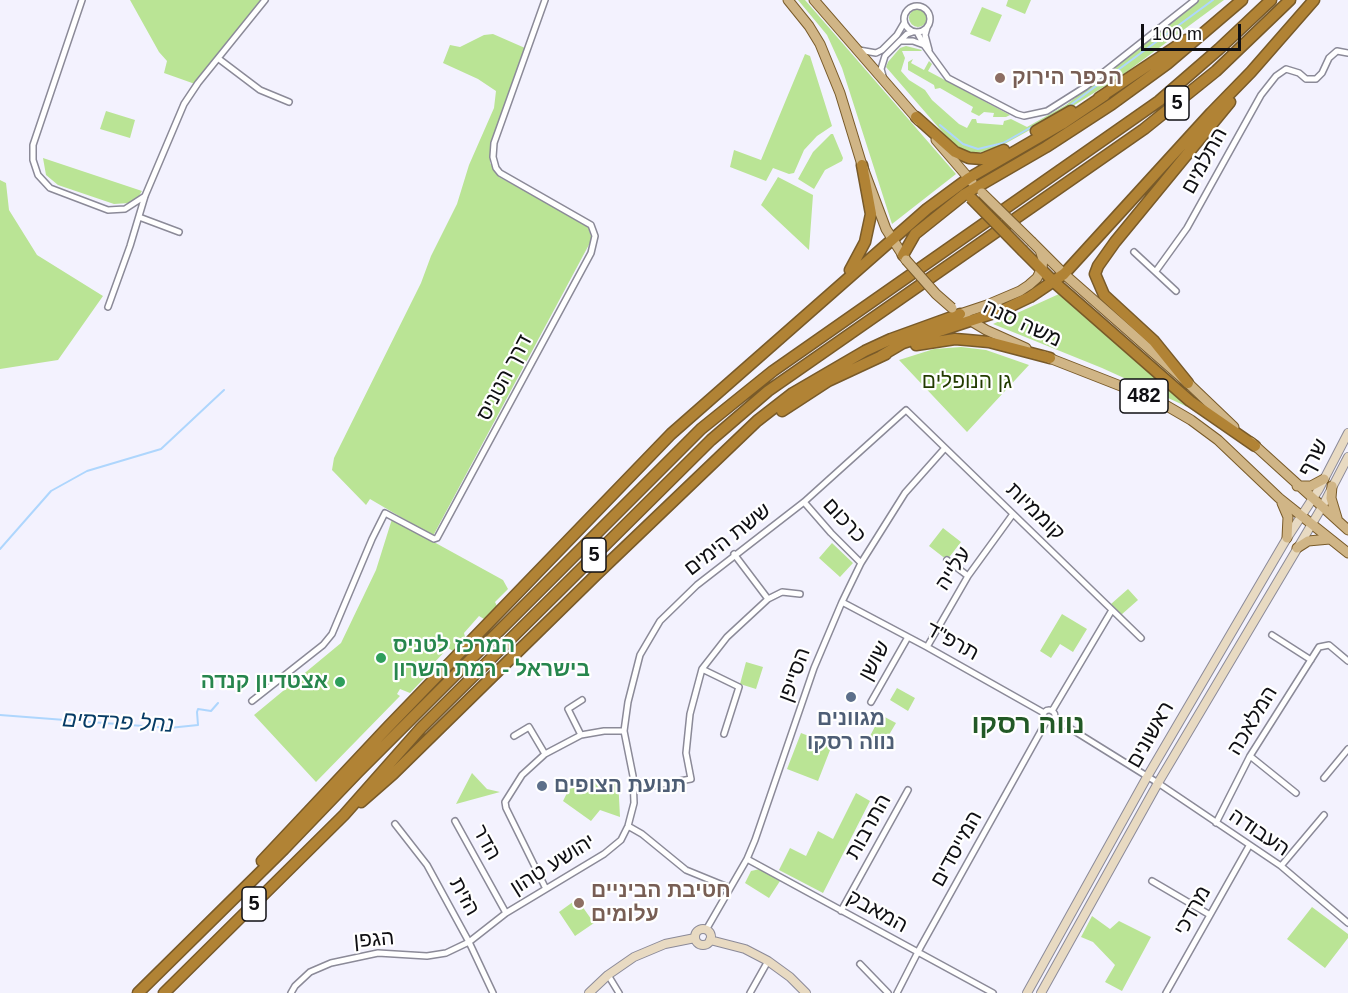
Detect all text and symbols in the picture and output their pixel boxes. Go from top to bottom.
scale bar [1144,12,1244,50]
text: 100 m [1152,24,1202,44]
place label: הכפר הירוק [1012,65,1122,91]
marker: הכפר הירוק [993,71,1007,85]
road number: 5 [1165,86,1189,120]
street label: התלמים [1177,123,1233,199]
street label: משה סנה [979,295,1065,353]
street label: דרך הטניס [472,331,538,425]
park label: גן הנופלים [922,369,1012,395]
road number: 482 [1120,379,1168,413]
street label: שרף [1294,435,1334,481]
street label: קוממיות [1000,478,1070,546]
street label: כרכום [817,493,871,549]
street label: ששת הימים [680,498,776,582]
road number: 5 [582,538,606,572]
street label: עלייה [931,542,977,596]
street label: תרפ"ד [921,617,983,667]
place label: המרכז לטניס בישראל - רמת השרון [393,633,590,683]
street label: שושן [854,637,896,685]
street label: הסייפן [774,644,816,706]
marker: המרכז לטניס בישראל - רמת השרון [374,651,388,665]
place label: אצטדיון קנדה [201,669,328,695]
marker: אצטדיון קנדה [333,675,347,689]
street label: המלאכה [1223,682,1283,760]
marker: מגוונים נווה רסקו [844,690,858,704]
street label: ראשונים [1122,697,1180,773]
place label: מגוונים נווה רסקו [807,706,895,756]
water label: נחל פרדסים [61,707,175,739]
district label: נווה רסקו [971,710,1085,742]
place label: תנועת הצופים [554,773,686,799]
marker: תנועת הצופים [535,779,549,793]
street label: התרבות [841,790,897,864]
street label: העבודה [1224,804,1294,862]
street label: המייסדים [926,807,988,891]
street label: הדר [466,821,506,865]
street label: יהושע טהון [506,829,600,901]
street label: הזית [443,874,485,920]
place label: חטיבת הביניים עלומים [591,878,731,928]
street label: מרדכי [1169,882,1217,940]
street label: המאבק [842,885,912,939]
road number: 5 [242,887,266,921]
marker: חטיבת הביניים עלומים [572,896,586,910]
street label: הגפן [353,926,395,954]

